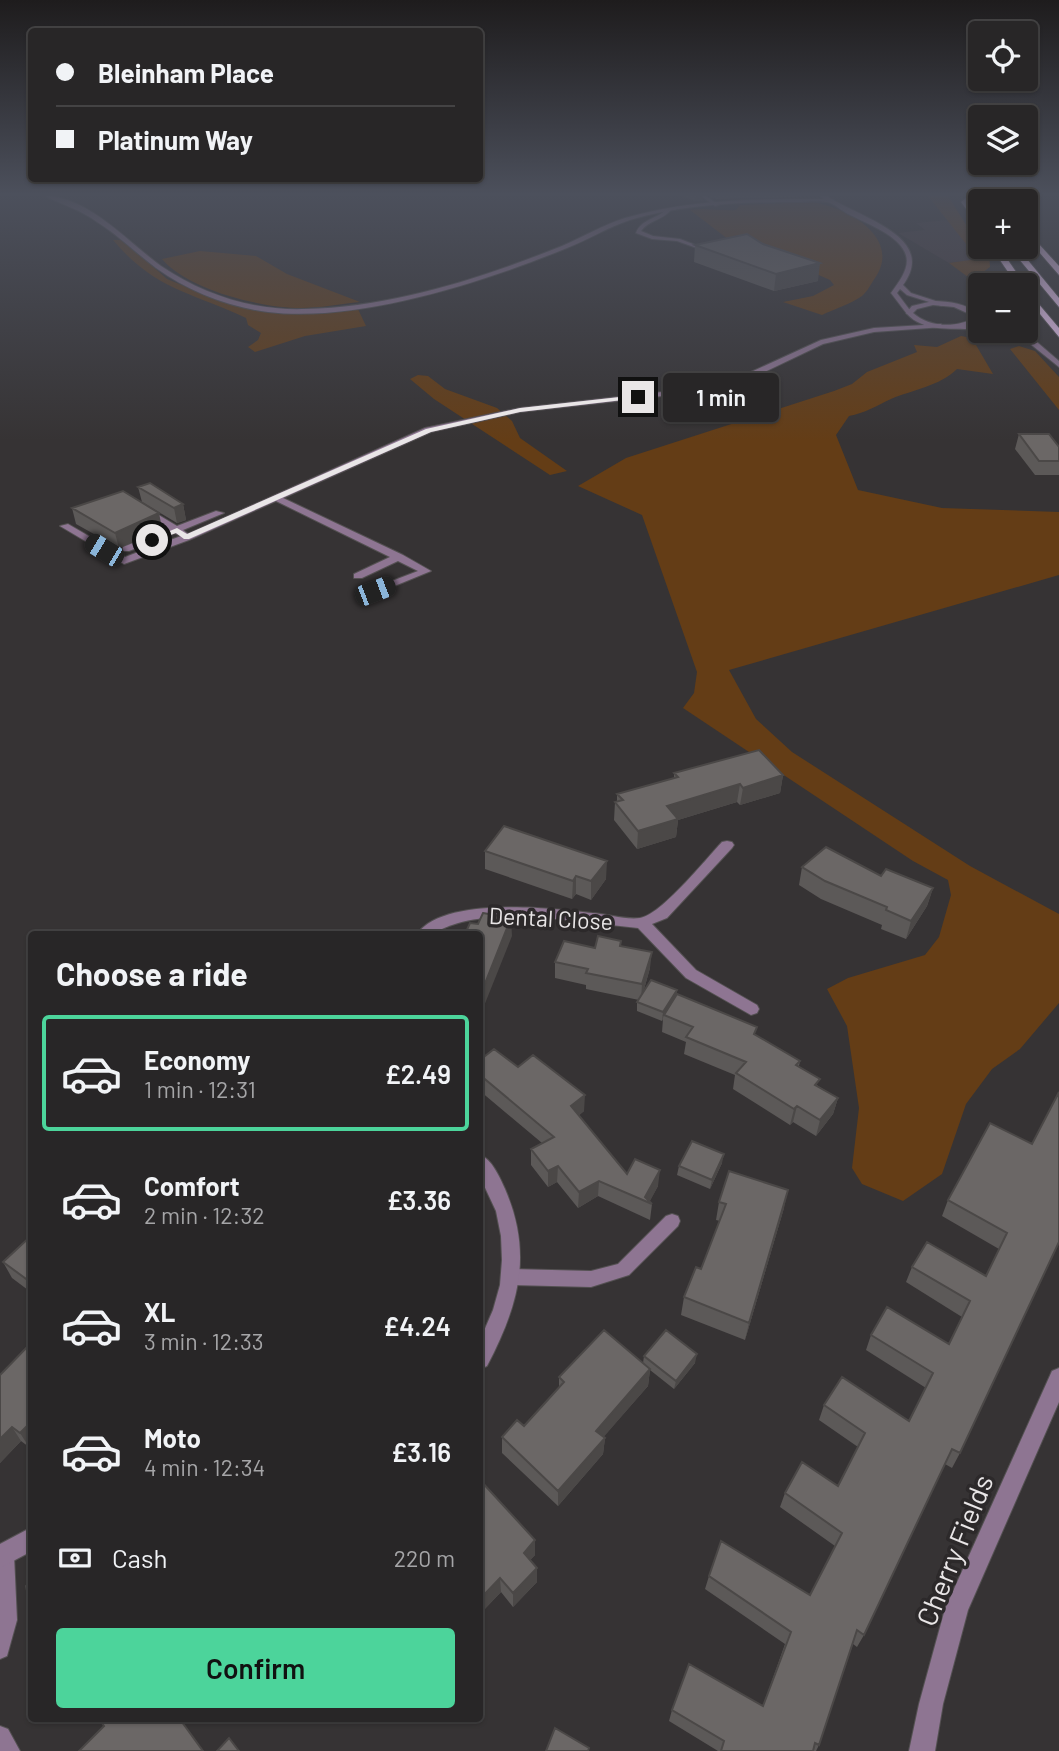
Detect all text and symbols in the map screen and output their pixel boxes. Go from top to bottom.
map controls [968,21,1038,343]
button: locate [968,21,1038,91]
text: Bleinham Place [98,57,274,88]
button: layers [968,105,1038,175]
text: Platinum Way [98,124,253,155]
button: + [968,189,1038,259]
button: − [968,273,1038,343]
callout: 1 min [662,372,778,422]
route end [622,381,654,413]
text: 1 min [696,383,746,411]
route start [136,524,168,556]
car [81,530,128,570]
car [352,574,399,608]
street label: Dental Close [488,901,614,935]
text: Choose a ride [56,954,248,992]
icon: car [60,1042,123,1105]
text: Economy [144,1044,250,1075]
text: £2.49 [385,1058,451,1089]
text: 1 min · 12:31 [144,1075,256,1103]
icon: car [60,1168,123,1231]
text: Comfort [144,1170,240,1201]
text: £3.36 [387,1184,451,1215]
text: 2 min · 12:32 [144,1201,265,1229]
icon: car [60,1294,123,1357]
text: XL [144,1296,175,1327]
text: £4.24 [383,1310,451,1341]
text: 3 min · 12:33 [144,1327,264,1355]
icon: car [60,1420,123,1483]
text: Moto [144,1422,201,1453]
text: £3.16 [391,1436,451,1467]
text: 4 min · 12:34 [144,1453,265,1481]
street label: Cherry Fields [908,1470,1000,1630]
icon: cash [56,1539,94,1577]
text: Cash [112,1542,167,1573]
text: 220 m [394,1544,455,1572]
button: Confirm [56,1628,455,1708]

